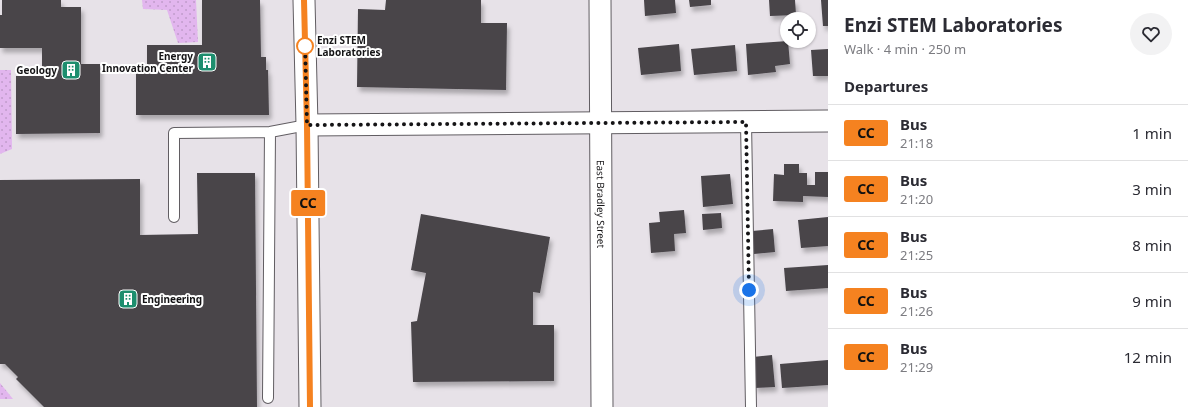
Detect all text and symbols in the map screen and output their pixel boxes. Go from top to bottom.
map controls [780,12,816,48]
button: locate [780,12,816,48]
text: Enzi STEM Laboratories [844,12,1062,38]
button: heart [1130,13,1172,55]
place label: Enzi STEM Laboratories [317,33,380,59]
marker: Enzi STEM Laboratories [296,37,314,55]
text: Walk · 4 min · 250 m [844,40,966,58]
place label: Energy Innovation Center [102,49,194,75]
building icon: Energy Innovation Center [196,51,218,73]
building icon: Geology [60,59,82,81]
place label: Geology [16,63,57,77]
text: Departures [844,76,928,96]
text: Bus [900,114,927,134]
text: CC [857,123,875,142]
text: 1 min [1132,123,1172,143]
text: 21:18 [900,134,933,152]
street label: East Bradley Street [594,160,608,248]
text: Bus [900,170,927,190]
text: CC [857,179,875,198]
text: 3 min [1132,179,1172,199]
line badge: CC [290,190,326,216]
text: 21:20 [900,190,933,208]
text: CC [299,193,317,212]
text: Bus [900,226,927,246]
text: CC [857,235,875,254]
text: 8 min [1132,235,1172,255]
text: 21:25 [900,246,933,264]
your location [739,280,759,300]
text: Bus [900,282,927,302]
building icon: Engineering [117,288,139,310]
text: CC [857,291,875,310]
text: 9 min [1132,291,1172,311]
place label: Engineering [142,292,202,306]
text: 21:26 [900,302,933,320]
text: Bus [900,338,927,358]
text: CC [857,347,875,366]
text: 12 min [1124,347,1172,367]
text: 21:29 [900,358,933,376]

